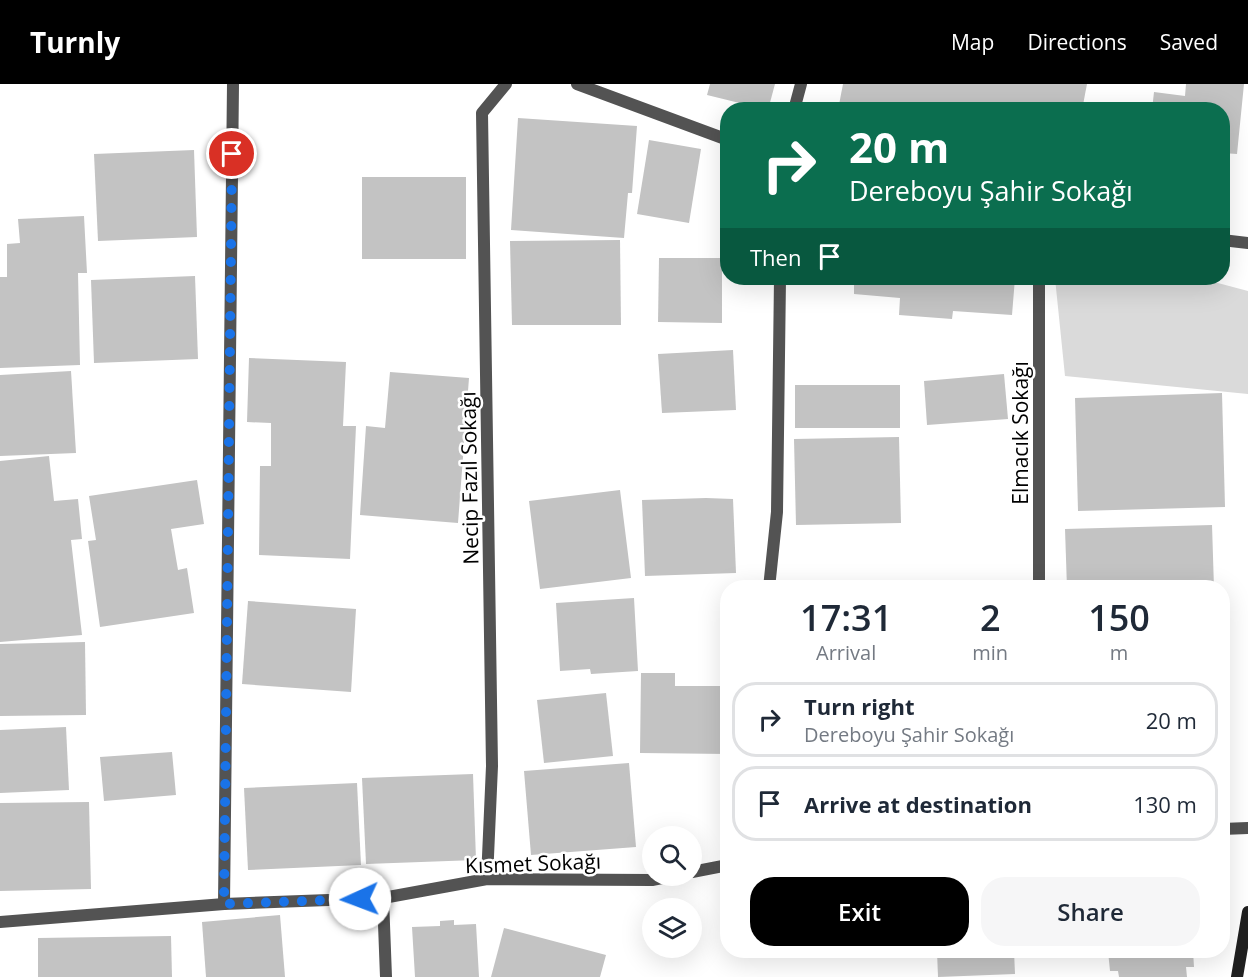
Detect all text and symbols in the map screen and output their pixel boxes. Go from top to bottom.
text: Turnly [30,23,120,61]
text: Map [951,28,994,56]
text: Directions [1027,28,1127,56]
text: Saved [1160,28,1218,56]
text: 20 m [849,118,949,175]
icon: right [750,126,828,204]
pin [206,128,257,179]
icon: arrive [215,137,248,170]
text: Dereboyu Şahir Sokağı [849,172,1133,209]
icon: arrive [813,240,846,273]
text: Then [750,242,801,272]
street label: Elmacık Sokağı [1006,361,1034,505]
street label: Necip Fazıl Sokağı [453,391,485,565]
text: 17:31 [800,593,892,642]
text: 2 [980,593,1001,642]
text: 150 [1088,593,1150,642]
text: Arrival [816,639,876,666]
text: min [972,639,1008,666]
text: m [1110,639,1128,666]
text: Turn right [804,691,915,721]
icon: right [753,703,786,736]
text: 20 m [1146,705,1197,735]
text: Dereboyu Şahir Sokağı [804,721,1014,748]
icon: arrive [753,787,786,820]
text: Arrive at destination [804,789,1032,819]
text: 130 m [1133,789,1197,819]
map controls [642,826,702,958]
button: search [642,826,702,886]
street label: Kısmet Sokağı [465,847,601,879]
position arrow [328,867,392,931]
button: Exit [750,877,969,946]
button: Share [981,877,1200,946]
button: layers [642,898,702,958]

